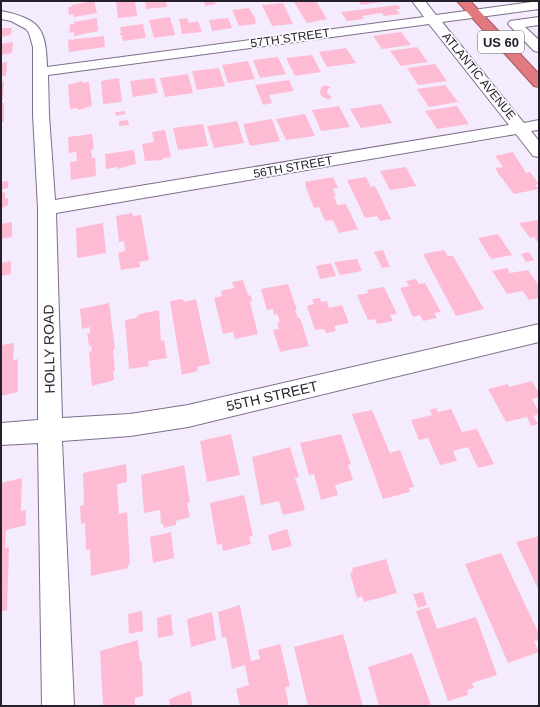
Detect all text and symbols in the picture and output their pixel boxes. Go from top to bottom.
street label: 57TH STREET [249,25,331,50]
street label: ATLANTIC AVENUE [439,30,519,122]
road number: US 60 [478,31,524,53]
street label: 56TH STREET [252,153,334,181]
street label: HOLLY ROAD [40,304,58,394]
street label: 55TH STREET [225,378,320,414]

